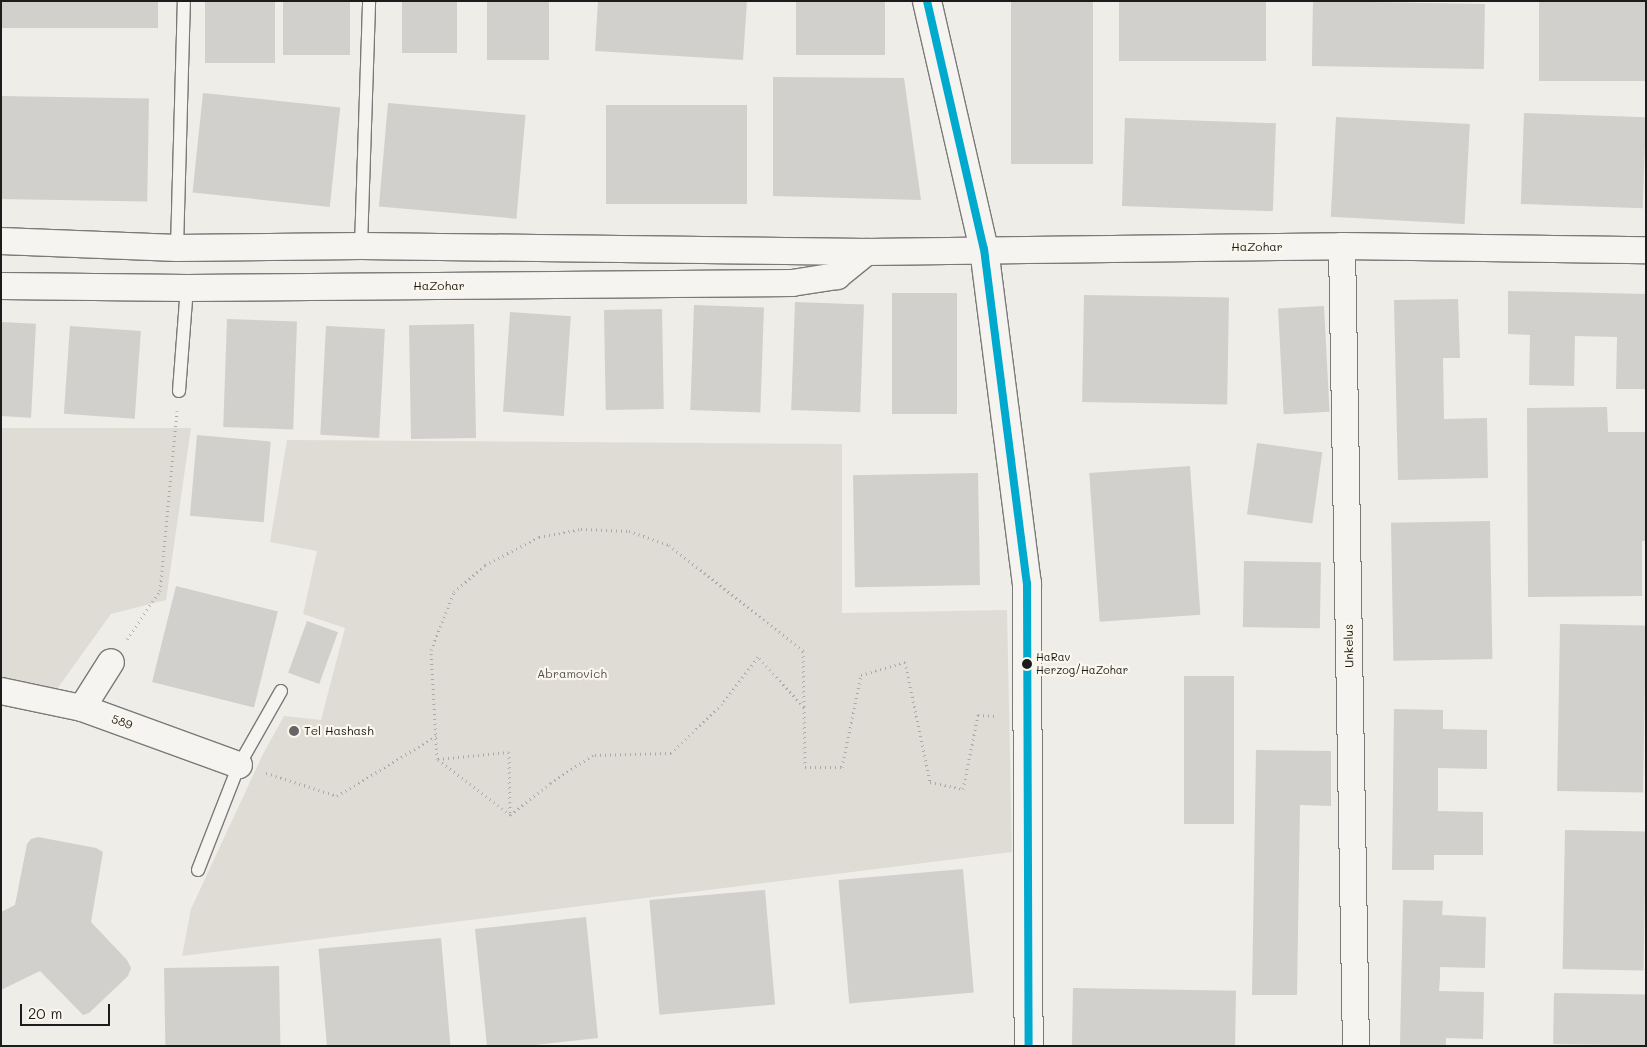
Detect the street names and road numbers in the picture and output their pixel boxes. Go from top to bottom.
street label: HaZohar [1231,240,1283,254]
street label: HaZohar [413,279,465,293]
street label: Unkelus [1341,624,1357,668]
street label: 589 [110,712,134,732]

